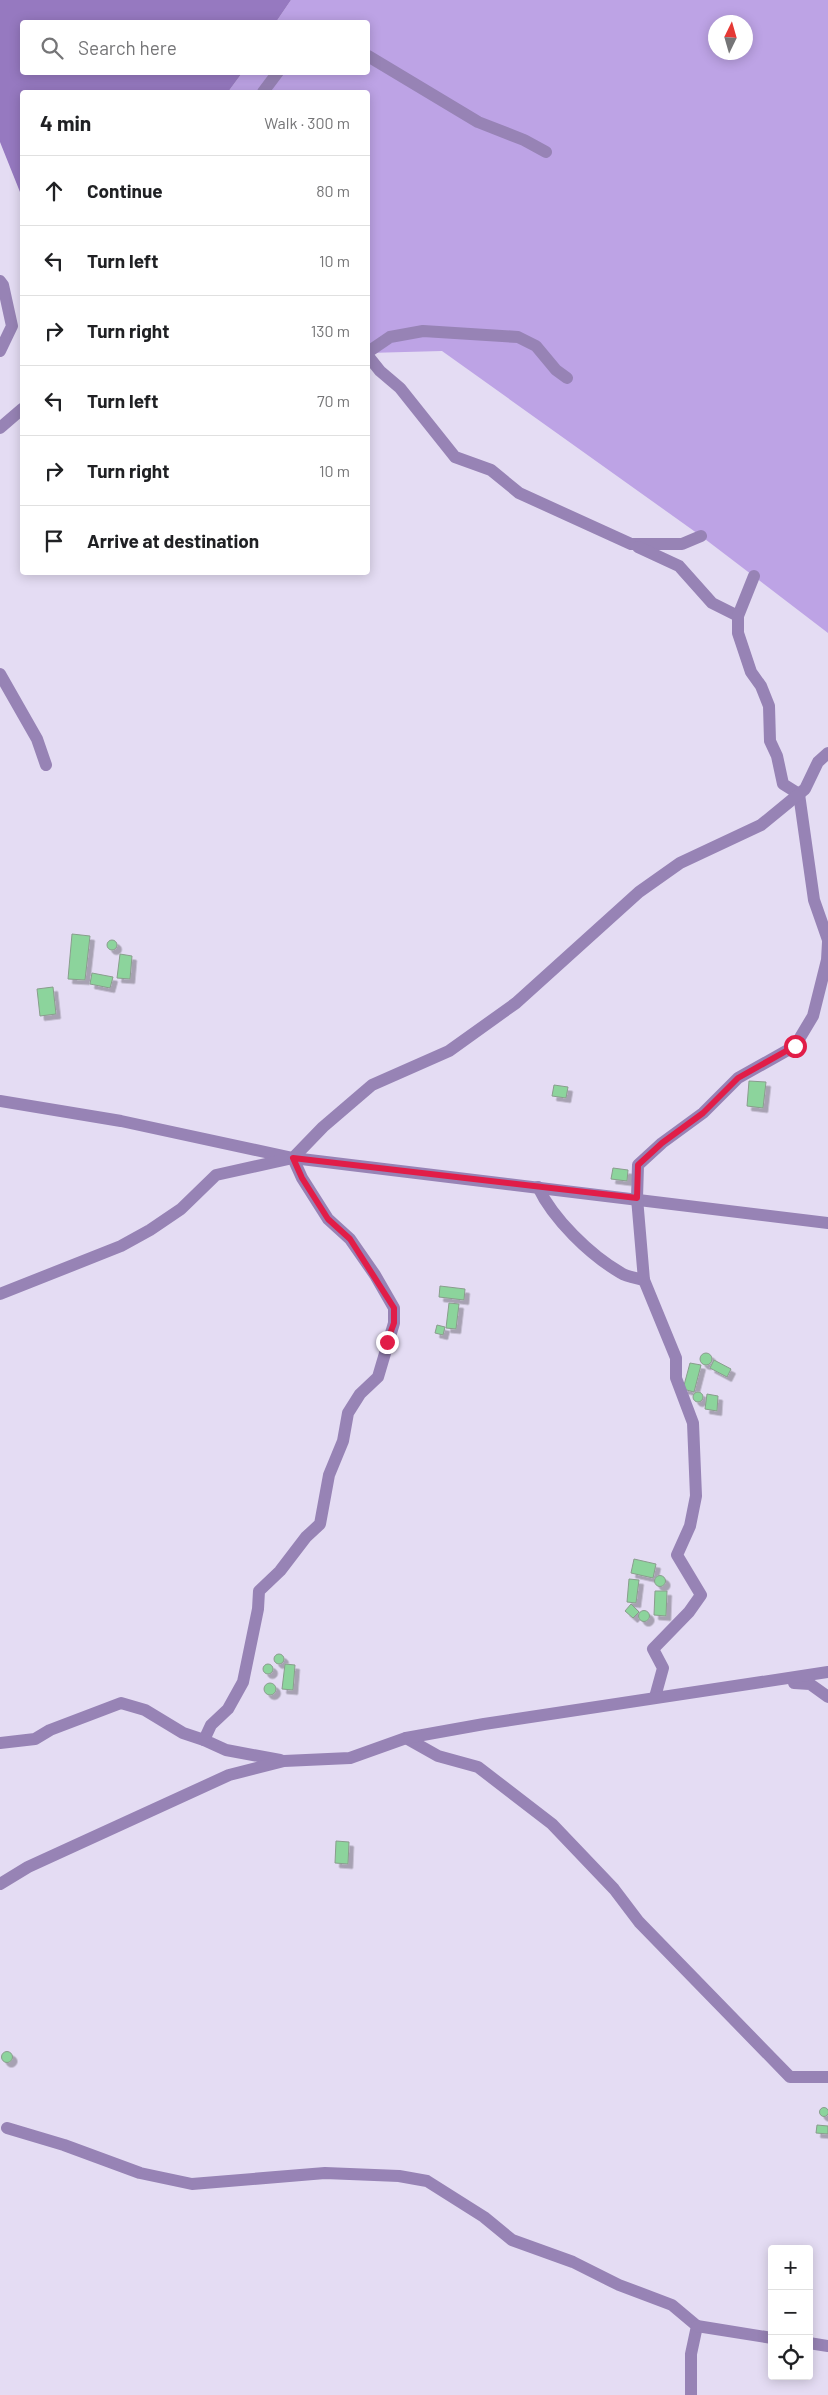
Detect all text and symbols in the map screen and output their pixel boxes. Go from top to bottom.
north arrow [708,15,753,60]
search box [20,20,370,75]
icon: search [38,34,66,62]
text: Search here [78,36,177,59]
text: 4 min [40,110,91,135]
text: Walk · 300 m [264,113,350,132]
icon: ahead [40,177,68,205]
text: Continue [87,179,163,202]
text: 80 m [316,181,350,200]
icon: left [40,247,68,275]
text: Turn left [87,249,158,272]
text: 10 m [319,251,350,270]
icon: right [40,317,68,345]
text: Turn right [87,319,169,342]
text: 130 m [311,321,350,340]
icon: left [40,387,68,415]
text: Turn left [87,389,158,412]
text: 70 m [317,391,350,410]
icon: right [40,457,68,485]
text: Turn right [87,459,169,482]
text: 10 m [319,461,350,480]
icon: arrive [40,527,68,555]
text: Arrive at destination [87,529,259,552]
route start [784,1035,807,1058]
route end [376,1331,399,1354]
map controls [768,2245,813,2380]
button: + [768,2245,813,2290]
button: − [768,2290,813,2335]
button: locate [768,2335,813,2380]

